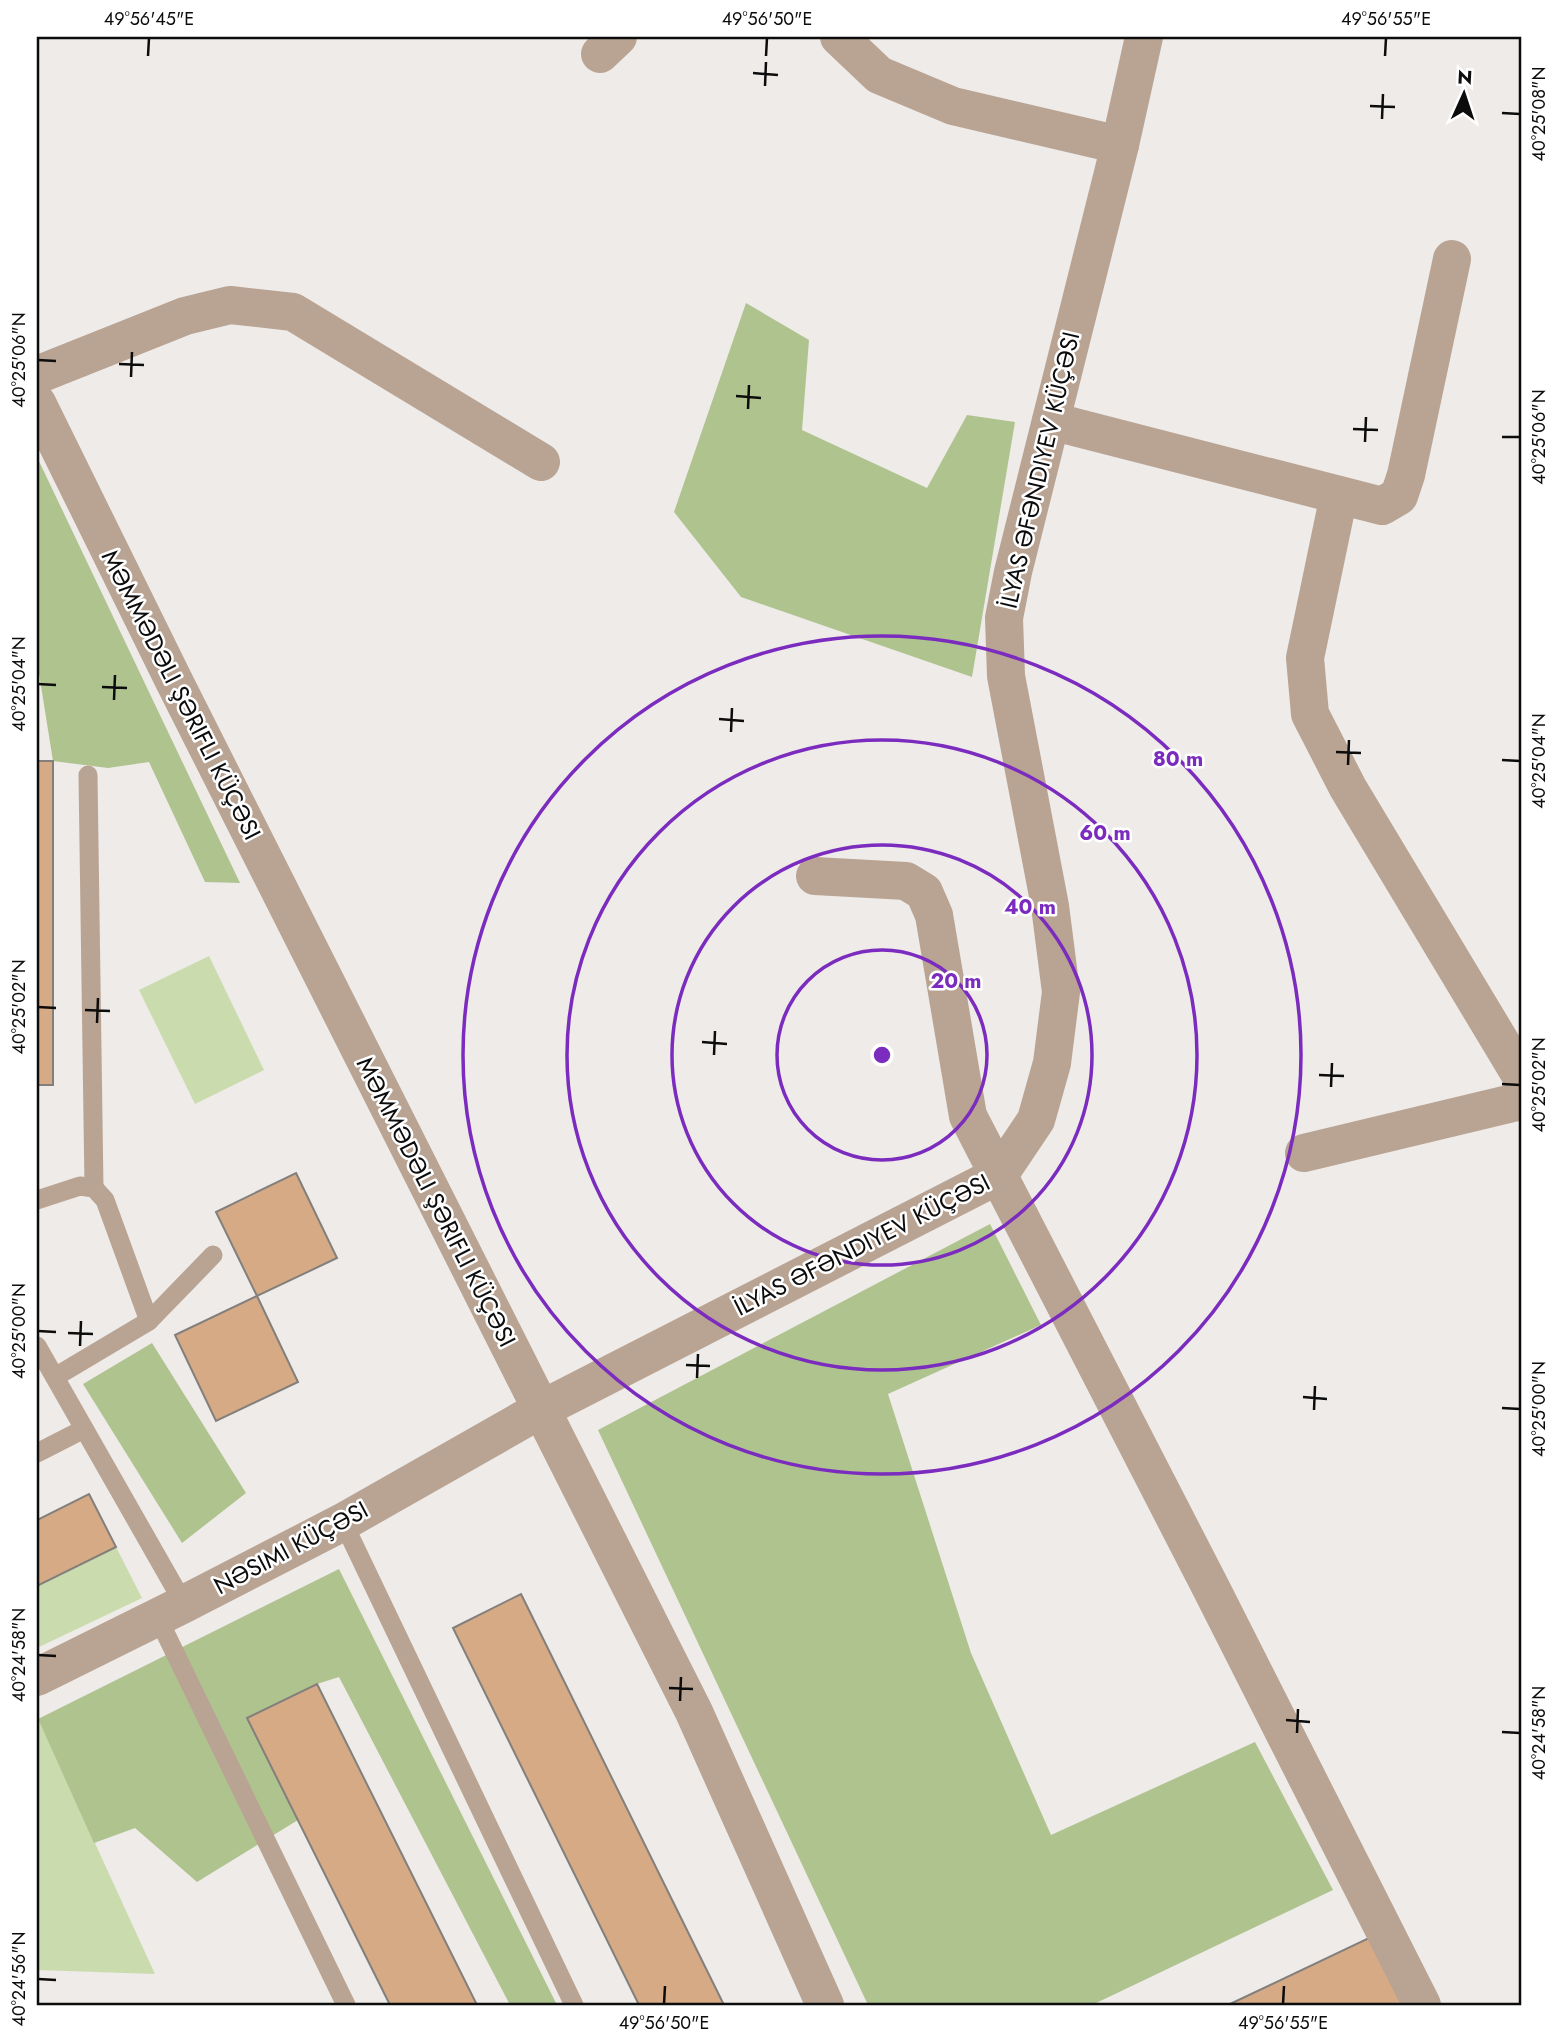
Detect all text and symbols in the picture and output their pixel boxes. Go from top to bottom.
text: 49°56'45"E [104,6,194,32]
text: 49°56'50"E [722,6,812,32]
text: 49°56'55"E [1341,6,1431,32]
north arrow [1428,60,1498,130]
text: N [1457,64,1473,91]
text: 40°25'08"N [1526,67,1552,161]
text: 40°25'06"N [6,312,32,408]
street label: İLYAS ƏFƏNDIYEV KÜÇƏSI [991,328,1088,612]
text: 40°25'06"N [1526,389,1552,485]
street label: MƏMMƏDƏLI ŞƏRIFLI KÜÇƏSI [93,544,270,846]
text: 40°25'04"N [6,636,32,732]
text: 40°25'04"N [1526,713,1552,809]
text: 80 m [1153,744,1203,774]
text: 60 m [1079,818,1131,848]
text: 40 m [1004,892,1056,922]
text: 40°25'02"N [6,959,32,1055]
text: 20 m [930,966,982,996]
text: 40°25'02"N [1526,1037,1552,1133]
centre of rings [870,1043,894,1067]
street label: MƏMMƏDƏLI ŞƏRIFLI KÜÇƏSI [348,1051,525,1353]
street label: İLYAS ƏFƏNDIYEV KÜÇƏSI [728,1165,996,1324]
text: 40°25'00"N [6,1283,32,1379]
text: 40°25'00"N [1526,1361,1552,1457]
street label: NƏSIMI KÜÇƏSI [207,1492,374,1603]
text: 40°24'58"N [6,1608,32,1702]
text: 40°24'58"N [1526,1686,1552,1780]
text: 40°24'56"N [6,1931,32,2027]
text: 49°56'50"E [619,2010,709,2036]
text: 49°56'55"E [1238,2010,1328,2036]

